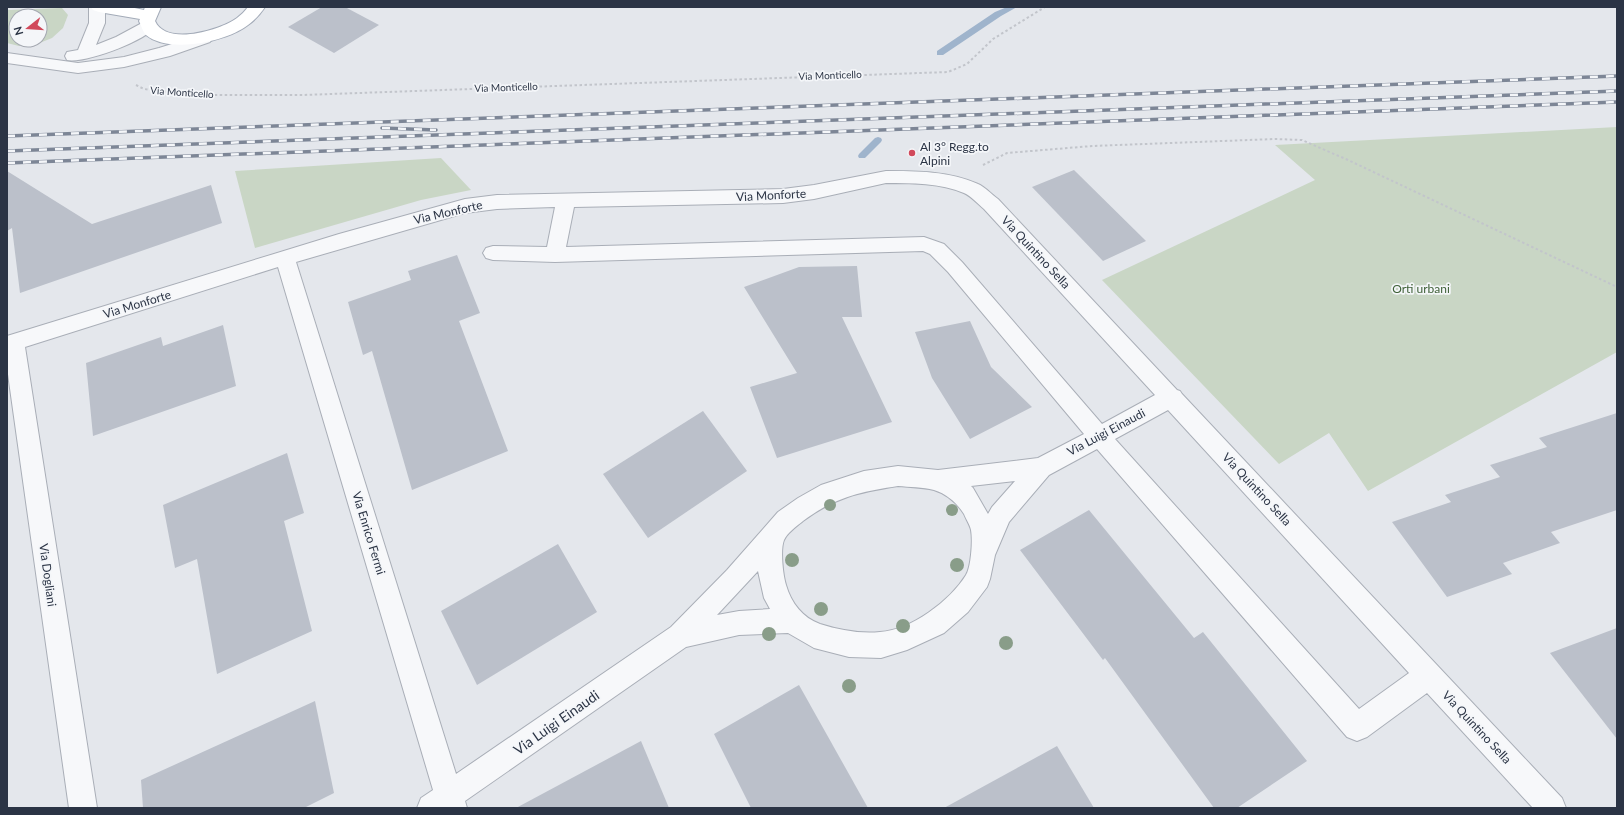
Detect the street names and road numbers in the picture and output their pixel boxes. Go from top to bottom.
street label: Via Monticello [798,68,862,82]
street label: Via Monticello [474,80,538,94]
street label: Via Monticello [150,84,214,100]
street label: Via Monforte [736,186,806,204]
street label: Via Monforte [412,197,484,227]
street label: Via Quintino Sella [998,212,1074,292]
street label: Via Monforte [101,287,173,321]
street label: Via Luigi Einaudi [1064,405,1148,459]
street label: Via Quintino Sella [1219,449,1295,529]
street label: Via Enrico Fermi [349,490,389,576]
street label: Via Dogliani [36,543,60,608]
street label: Via Luigi Einaudi [510,686,602,758]
street label: Via Quintino Sella [1439,687,1515,767]

